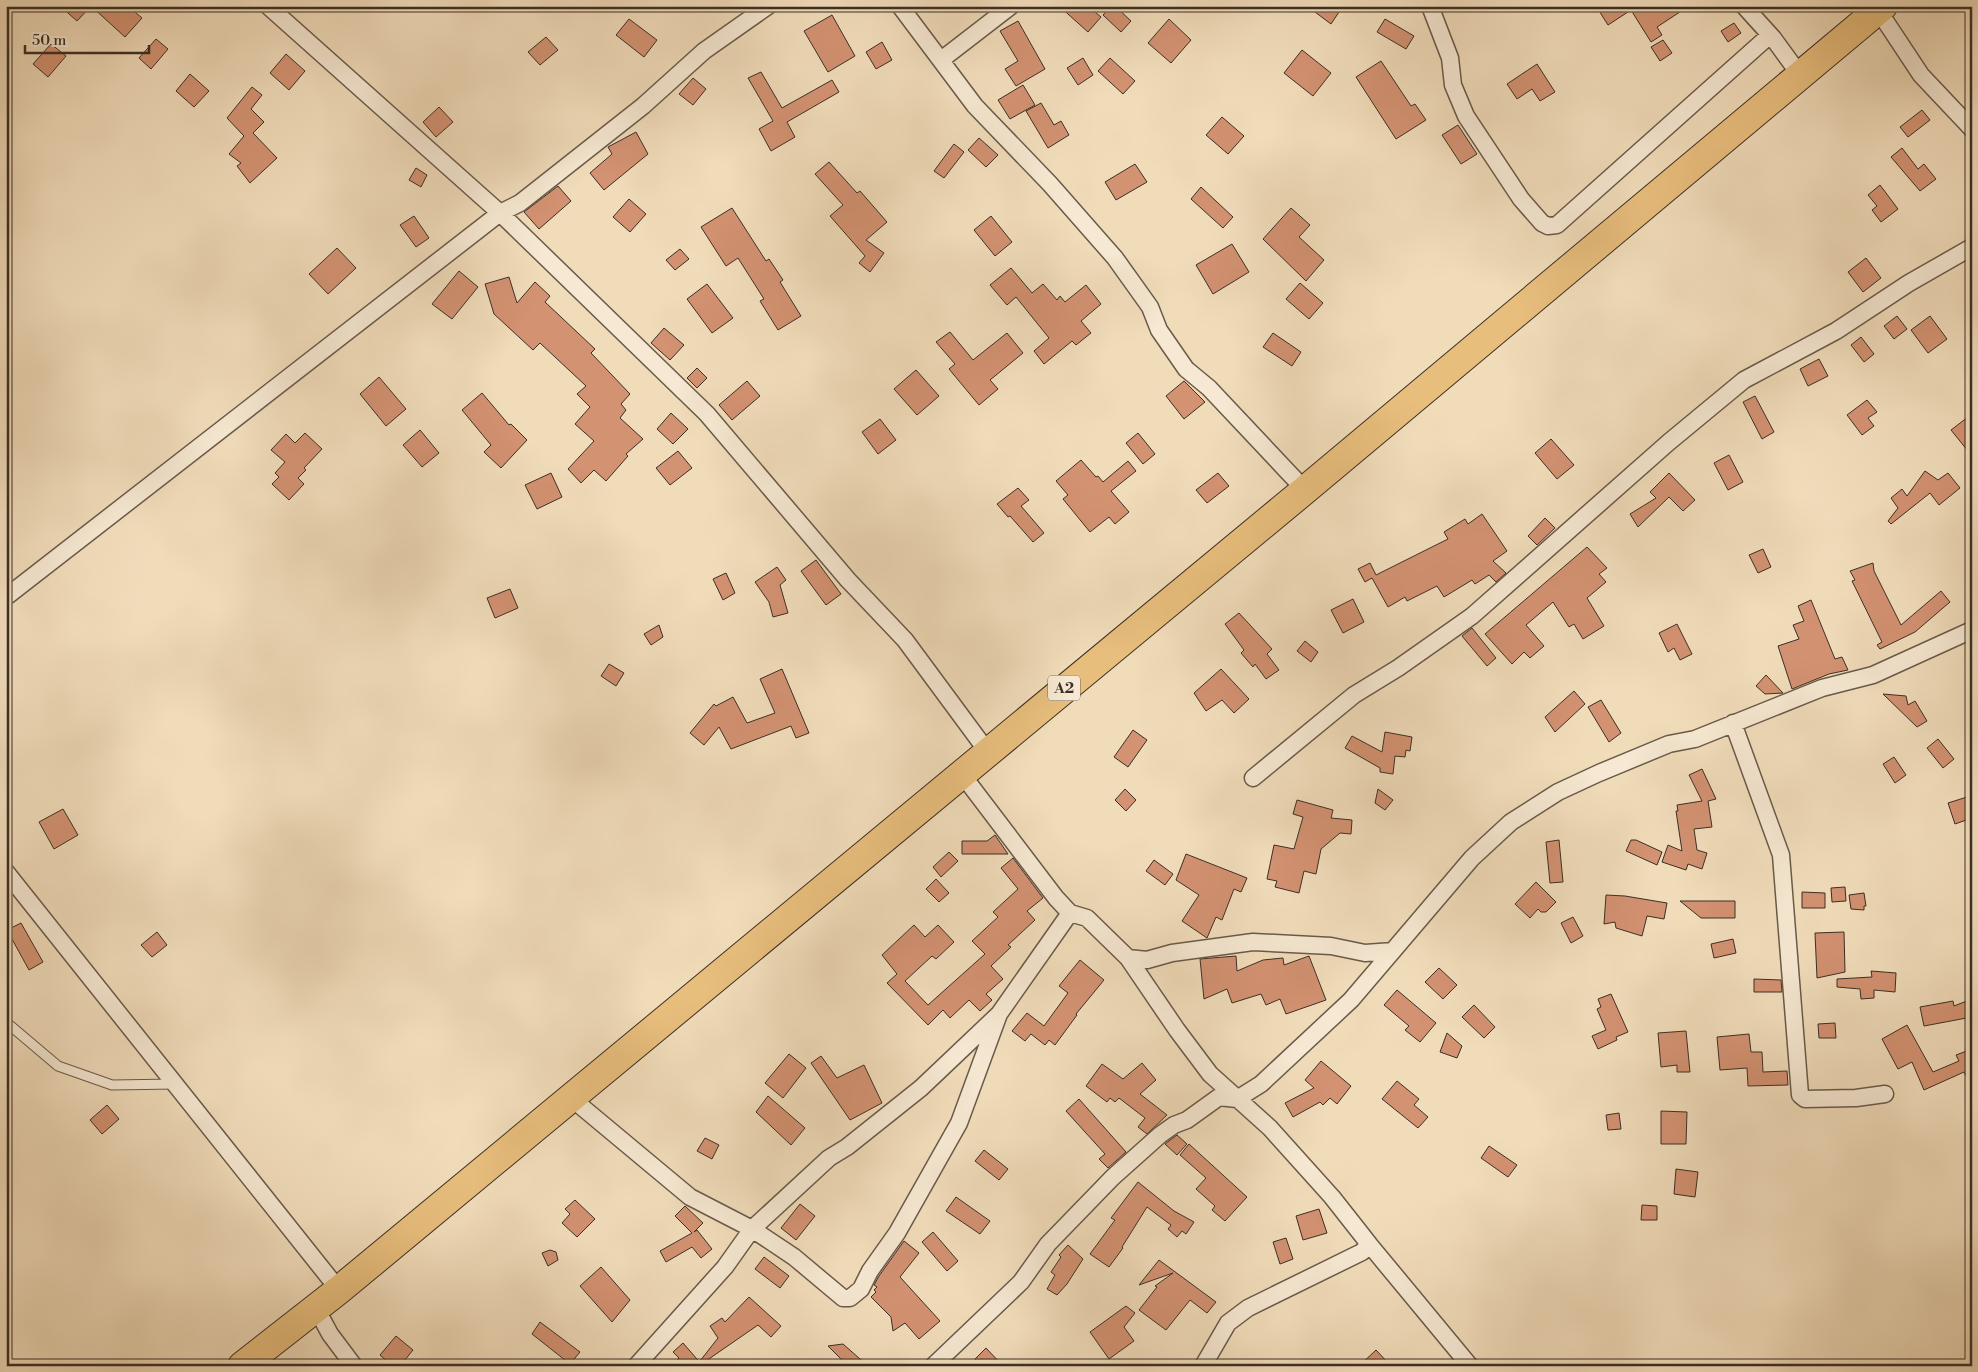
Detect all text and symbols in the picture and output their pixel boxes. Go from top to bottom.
scale bar [25,22,149,54]
text: 50 m [32,31,66,50]
road number: A2 [1048,676,1080,700]

